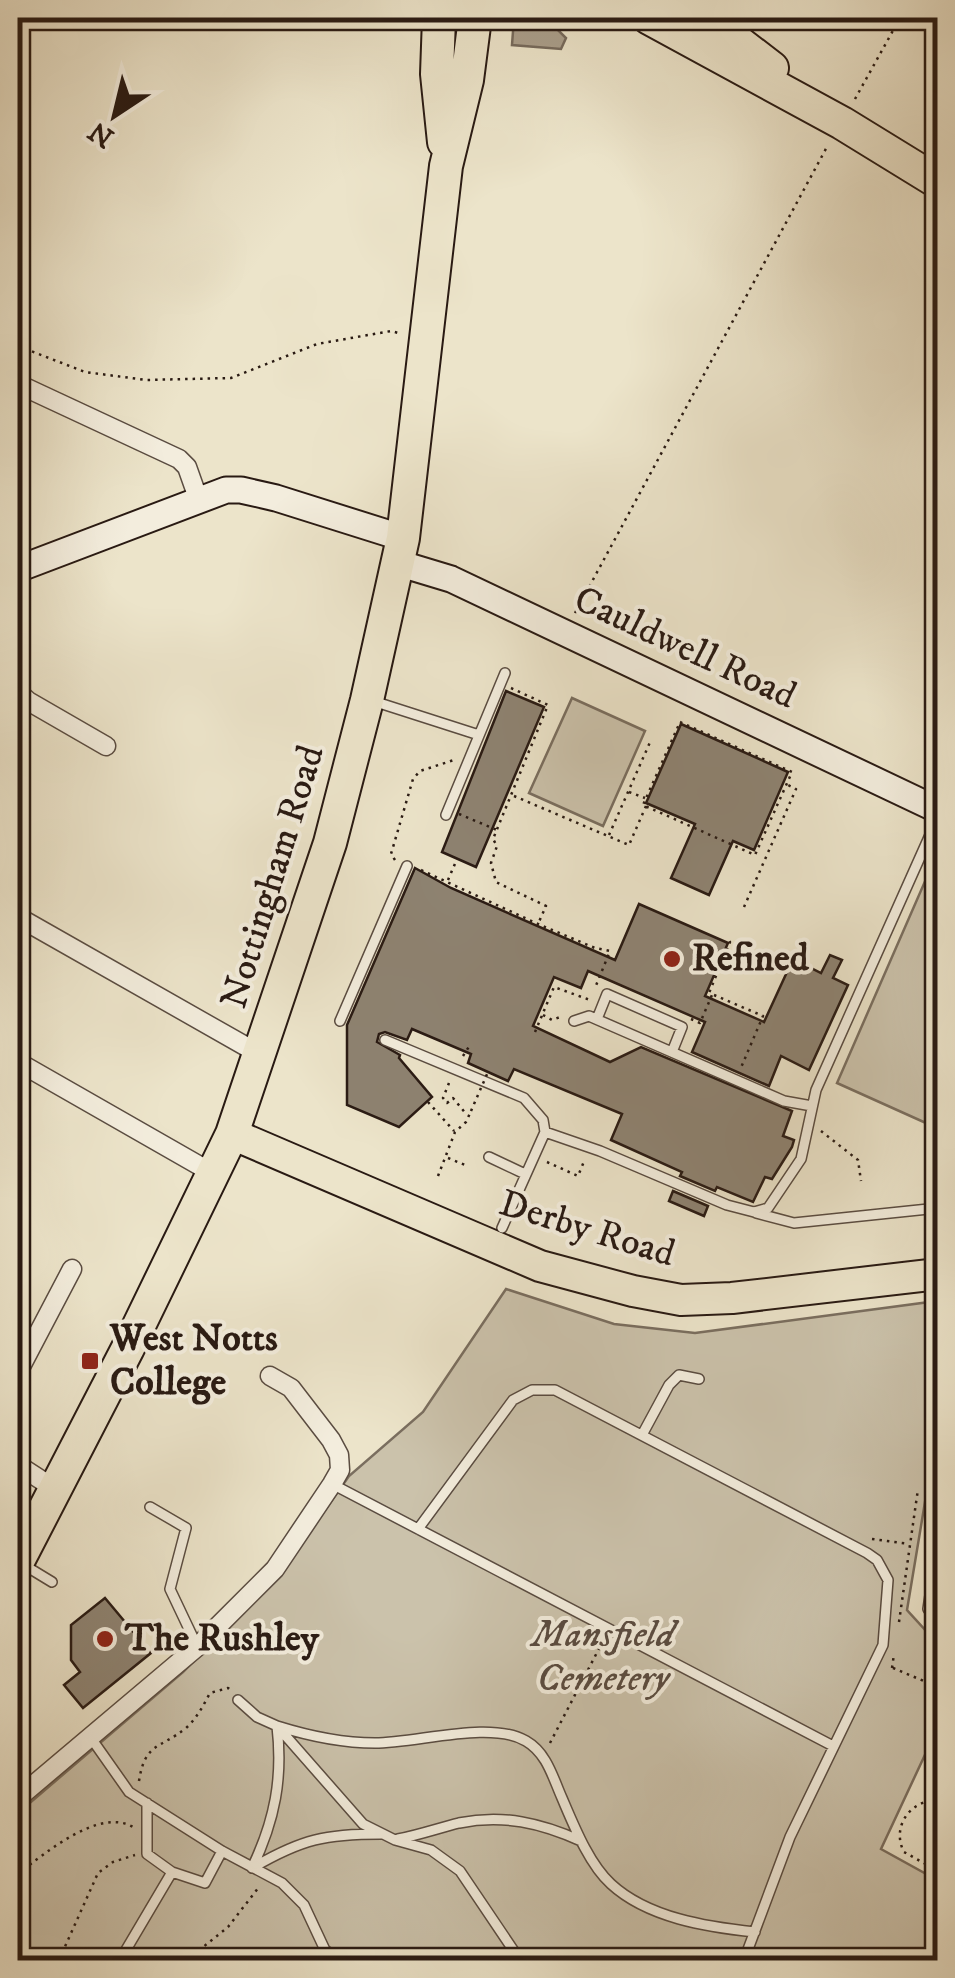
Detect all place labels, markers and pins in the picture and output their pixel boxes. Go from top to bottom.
place label: Refined [692,935,810,983]
marker: Refined [661,948,683,970]
place label: West Notts College [109,1315,278,1407]
marker: West Notts College [79,1350,101,1372]
place label: The Rushley [124,1615,320,1663]
marker: The Rushley [94,1628,116,1650]

